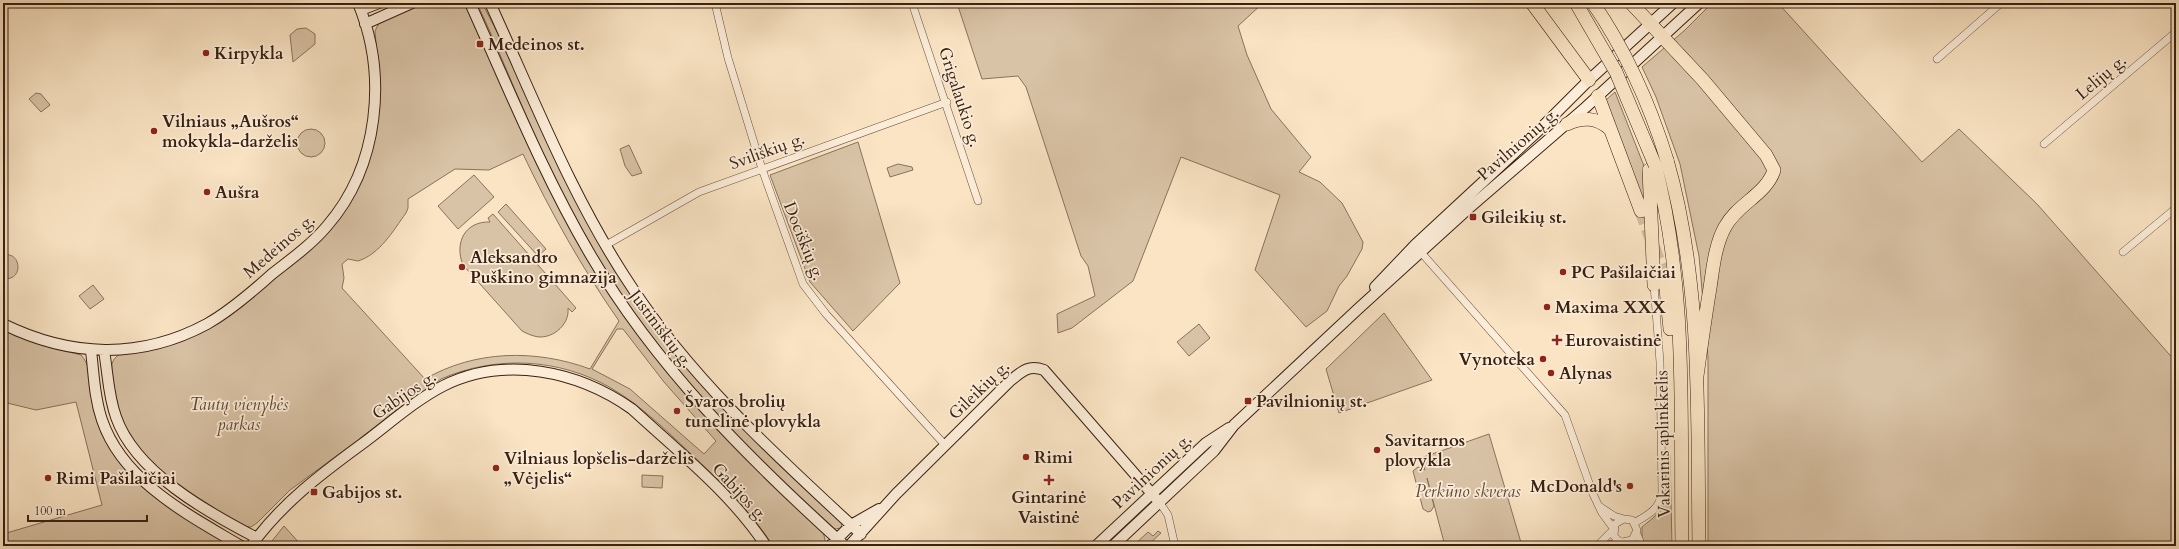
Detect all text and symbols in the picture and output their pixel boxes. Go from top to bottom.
place label: Medeinos st. [488,33,585,56]
marker: Medeinos st. [475,39,485,49]
place label: Kirpykla [214,42,284,65]
street label: Grigalaukio g. [933,44,987,150]
marker: Kirpykla [201,48,211,58]
street label: Lelijų g. [2071,49,2131,105]
street label: Pavilnionių g. [1472,102,1564,186]
place label: Vilniaus „Aušros“ mokykla-darželis [162,110,299,153]
marker: Vilniaus „Aušros“ mokykla-darželis [149,126,159,136]
street label: Sviliškių g. [726,127,808,175]
place label: Aušra [215,181,260,204]
marker: Aušra [202,187,212,197]
street label: Dociškių g. [778,198,830,284]
place label: Gileikių st. [1481,206,1567,229]
street label: Medeinos g. [238,208,320,284]
marker: Gileikių st. [1468,212,1478,222]
place label: Aleksandro Puškino gimnazija [470,246,617,289]
place label: PC Pašilaičiai [1571,261,1676,284]
marker: Aleksandro Puškino gimnazija [457,262,467,272]
marker: PC Pašilaičiai [1558,267,1568,277]
street label: Justiniškių g. [622,283,698,373]
place label: Maxima XXX [1555,296,1667,319]
marker: Maxima XXX [1542,302,1552,312]
place label: Eurovaistinė [1565,329,1662,352]
marker: Eurovaistinė [1552,335,1562,345]
place label: Vynoteka [1459,348,1536,371]
marker: Vynoteka [1538,354,1548,364]
street label: Gileikių g. [943,355,1015,425]
place label: Alynas [1559,362,1612,385]
street label: Gabijos g. [367,365,441,425]
marker: Alynas [1546,368,1556,378]
street label: Vakarinis aplinkkelis [1650,370,1676,518]
place label: Švaros brolių tunelinė plovykla [685,389,821,433]
place label: Pavilnionių st. [1256,390,1367,413]
park label: Tautų vienybės parkas [189,393,289,436]
marker: Pavilnionių st. [1243,396,1253,406]
marker: Švaros brolių tunelinė plovykla [672,406,682,416]
street label: Pavilnionių g. [1107,428,1197,514]
place label: Savitarnos plovykla [1385,429,1465,472]
marker: Savitarnos plovykla [1372,445,1382,455]
place label: Rimi [1034,446,1073,469]
place label: Vilniaus lopšelis-darželis „Vėjelis“ [504,447,694,490]
marker: Rimi [1021,452,1031,462]
street label: Gabijos g. [707,458,773,526]
marker: Vilniaus lopšelis-darželis „Vėjelis“ [491,463,501,473]
place label: Rimi Pašilaičiai [56,467,176,490]
marker: Rimi Pašilaičiai [43,473,53,483]
marker: Gintarinė Vaistinė [1044,475,1054,485]
place label: McDonald's [1530,475,1622,498]
park label: Perkūno skveras [1415,480,1521,503]
place label: Gabijos st. [322,481,403,504]
marker: McDonald's [1625,481,1635,491]
place label: Gintarinė Vaistinė [1011,486,1087,529]
marker: Gabijos st. [309,487,319,497]
scale bar [28,497,147,523]
text: 100 m [34,503,67,519]

